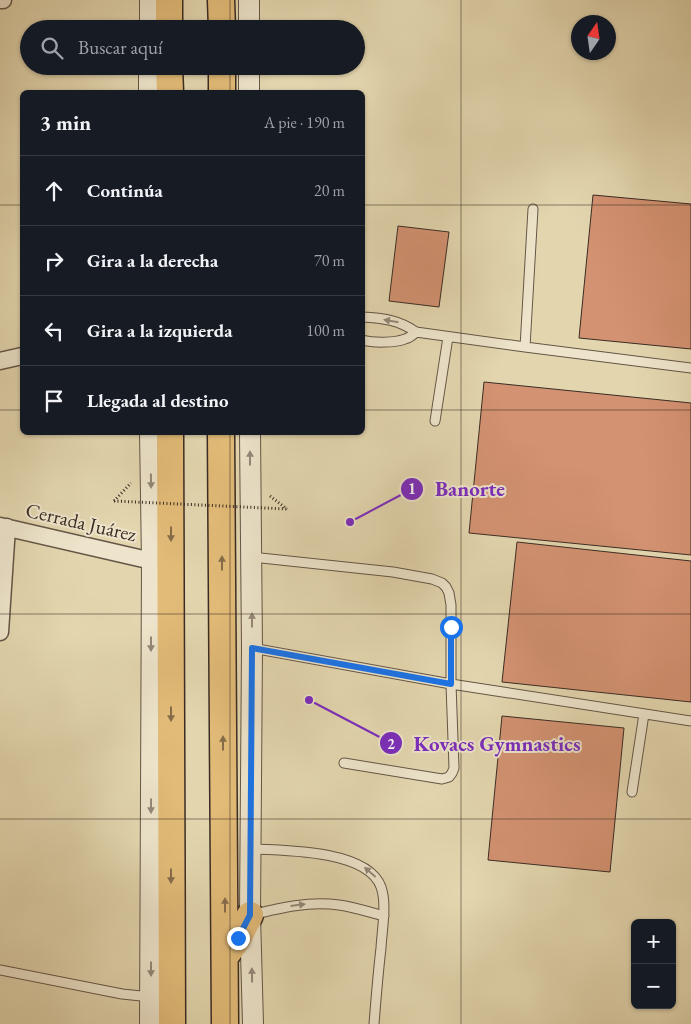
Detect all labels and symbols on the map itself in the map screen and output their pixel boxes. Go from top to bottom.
north arrow [571,15,616,60]
one-way arrow [382,316,398,324]
one-way arrow [246,450,254,466]
callout: Banorte [400,471,515,507]
one-way arrow [147,473,155,489]
text: Banorte [435,475,505,502]
text: 1 [408,479,416,498]
street label: Cerrada Juárez [23,497,139,547]
one-way arrow [167,526,175,542]
one-way arrow [218,555,226,571]
one-way arrow [248,612,256,628]
route start [440,616,463,639]
one-way arrow [147,636,155,652]
one-way arrow [167,706,175,722]
callout: Kovacs Gymnastics [379,725,591,761]
text: Kovacs Gymnastics [414,730,580,757]
text: 2 [387,734,395,753]
one-way arrow [219,735,227,751]
one-way arrow [147,798,155,814]
one-way arrow [364,866,376,878]
one-way arrow [167,868,175,884]
one-way arrow [221,897,229,913]
one-way arrow [290,901,306,909]
route end [227,927,250,950]
one-way arrow [147,961,155,977]
one-way arrow [247,967,255,983]

